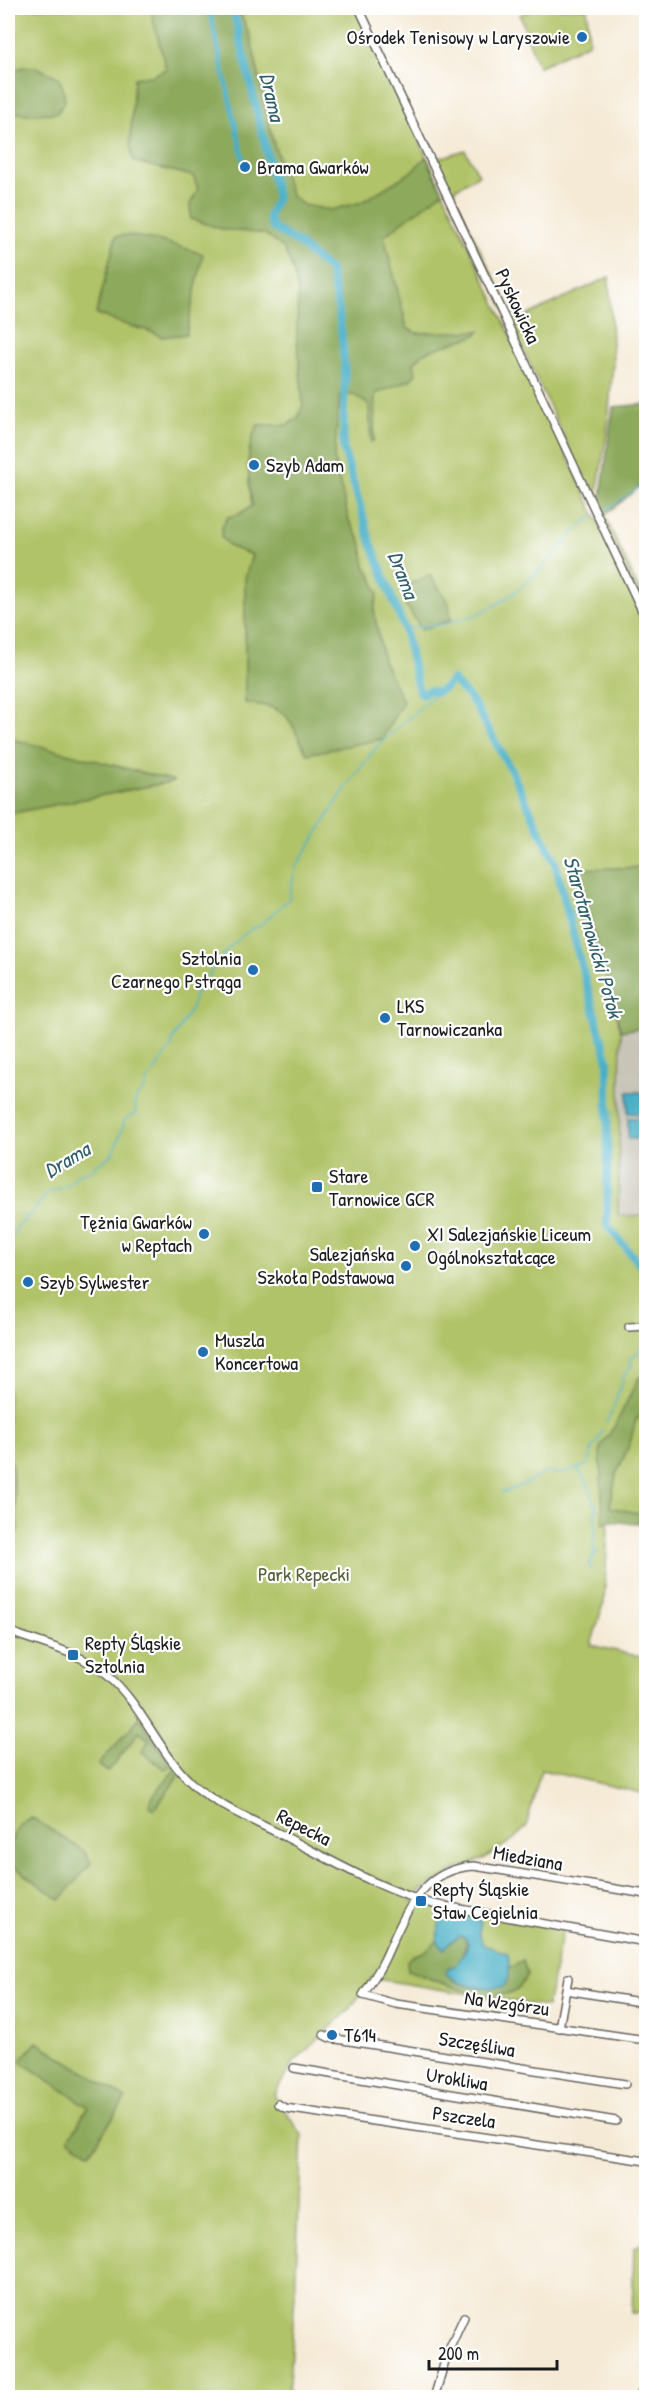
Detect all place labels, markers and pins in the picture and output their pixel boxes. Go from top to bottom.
place label: Ośrodek Tenisowy w Laryszowie [347,23,570,50]
marker: Ośrodek Tenisowy w Laryszowie [575,30,589,44]
place label: Brama Gwarków [257,153,369,180]
marker: Brama Gwarków [238,160,252,174]
place label: Szyb Adam [266,451,344,478]
marker: Szyb Adam [247,458,261,472]
place label: Sztolnia Czarnego Pstrąga [111,944,241,994]
marker: Sztolnia Czarnego Pstrąga [246,963,260,977]
place label: LKS Tarnowiczanka [397,992,502,1042]
marker: LKS Tarnowiczanka [378,1011,392,1025]
place label: Stare Tarnowice GCR [329,1162,435,1212]
marker: Stare Tarnowice GCR [310,1180,324,1194]
place label: Tężnia Gwarków w Reptach [80,1208,192,1258]
place label: XI Salezjańskie Liceum Ogólnokształcące [427,1220,591,1270]
marker: Tężnia Gwarków w Reptach [197,1227,211,1241]
marker: XI Salezjańskie Liceum Ogólnokształcące [408,1239,422,1253]
place label: Salezjańska Szkoła Podstawowa [258,1240,394,1290]
marker: Salezjańska Szkoła Podstawowa [399,1259,413,1273]
place label: Szyb Sylwester [40,1268,150,1295]
marker: Szyb Sylwester [21,1275,35,1289]
place label: Muszla Koncertowa [215,1326,298,1376]
marker: Muszla Koncertowa [196,1345,210,1359]
place label: Repty Śląskie Sztolnia [85,1629,181,1679]
marker: Repty Śląskie Sztolnia [66,1648,80,1662]
place label: Repty Śląskie Staw Cegielnia [433,1875,538,1925]
marker: Repty Śląskie Staw Cegielnia [414,1894,428,1908]
place label: T614 [344,2021,376,2048]
marker: T614 [325,2028,339,2042]

